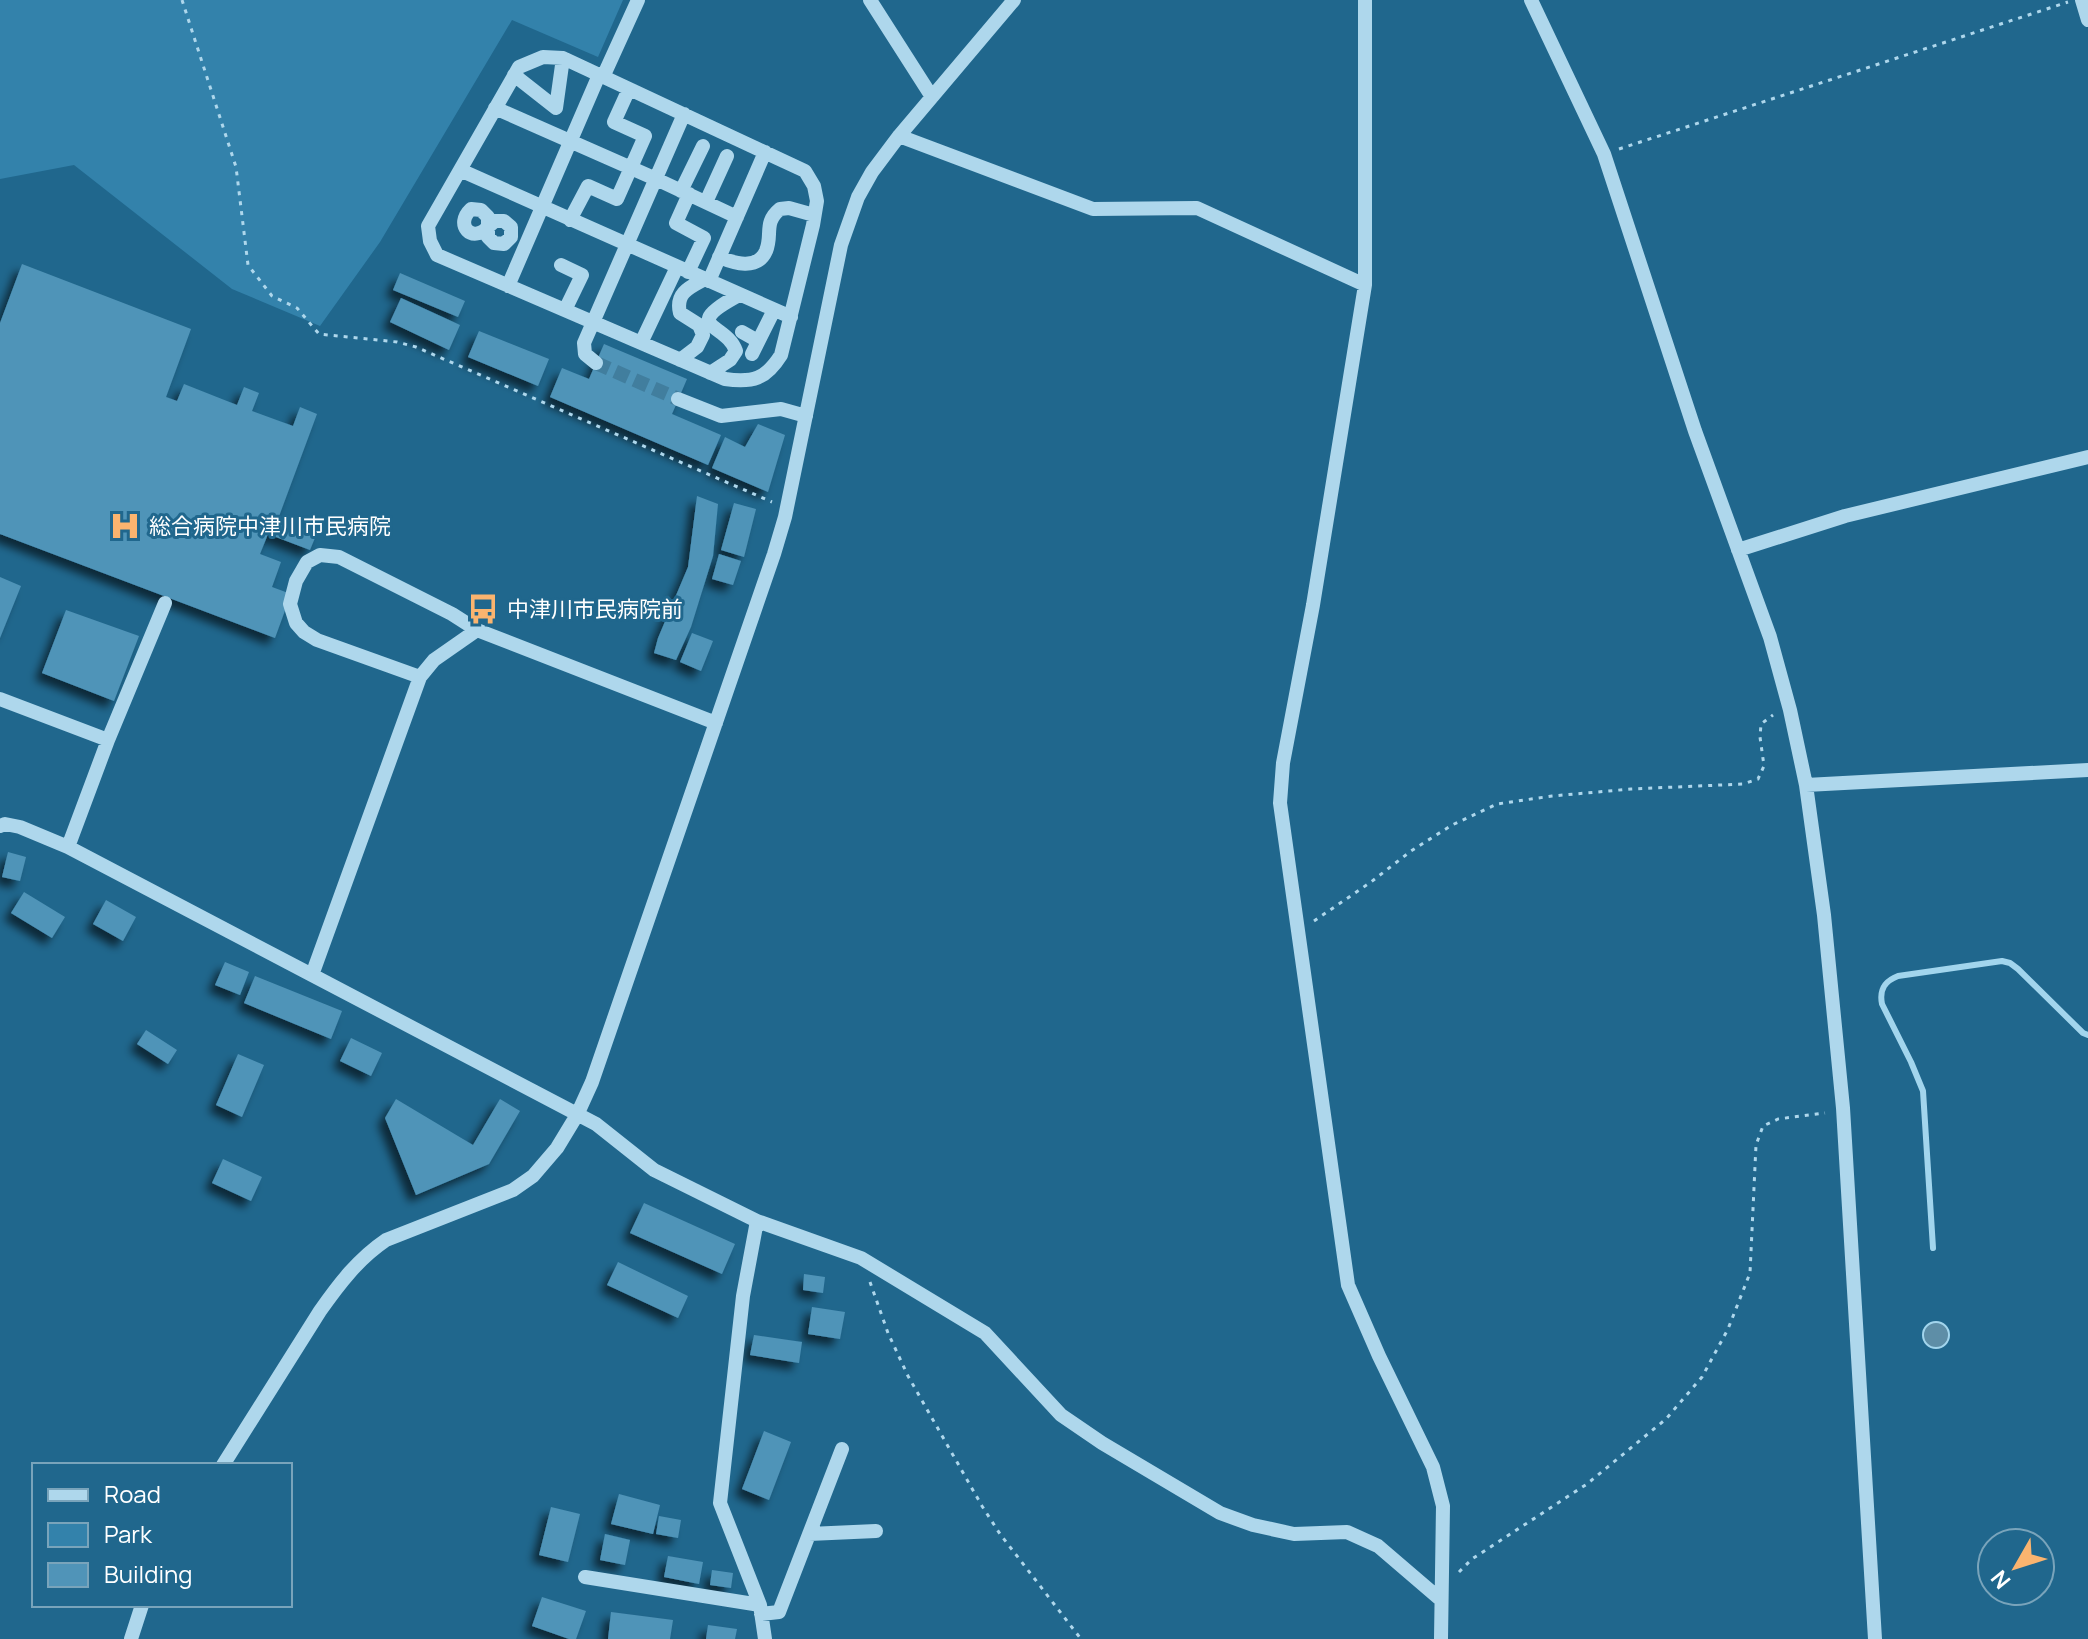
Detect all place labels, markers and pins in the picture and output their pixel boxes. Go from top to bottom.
hospital icon: 総合病院中津川市民病院 [108,509,142,543]
place label: 総合病院中津川市民病院 [149,511,391,541]
bus stop icon: 中津川市民病院前 [466,592,500,626]
place label: 中津川市民病院前 [507,594,683,624]

